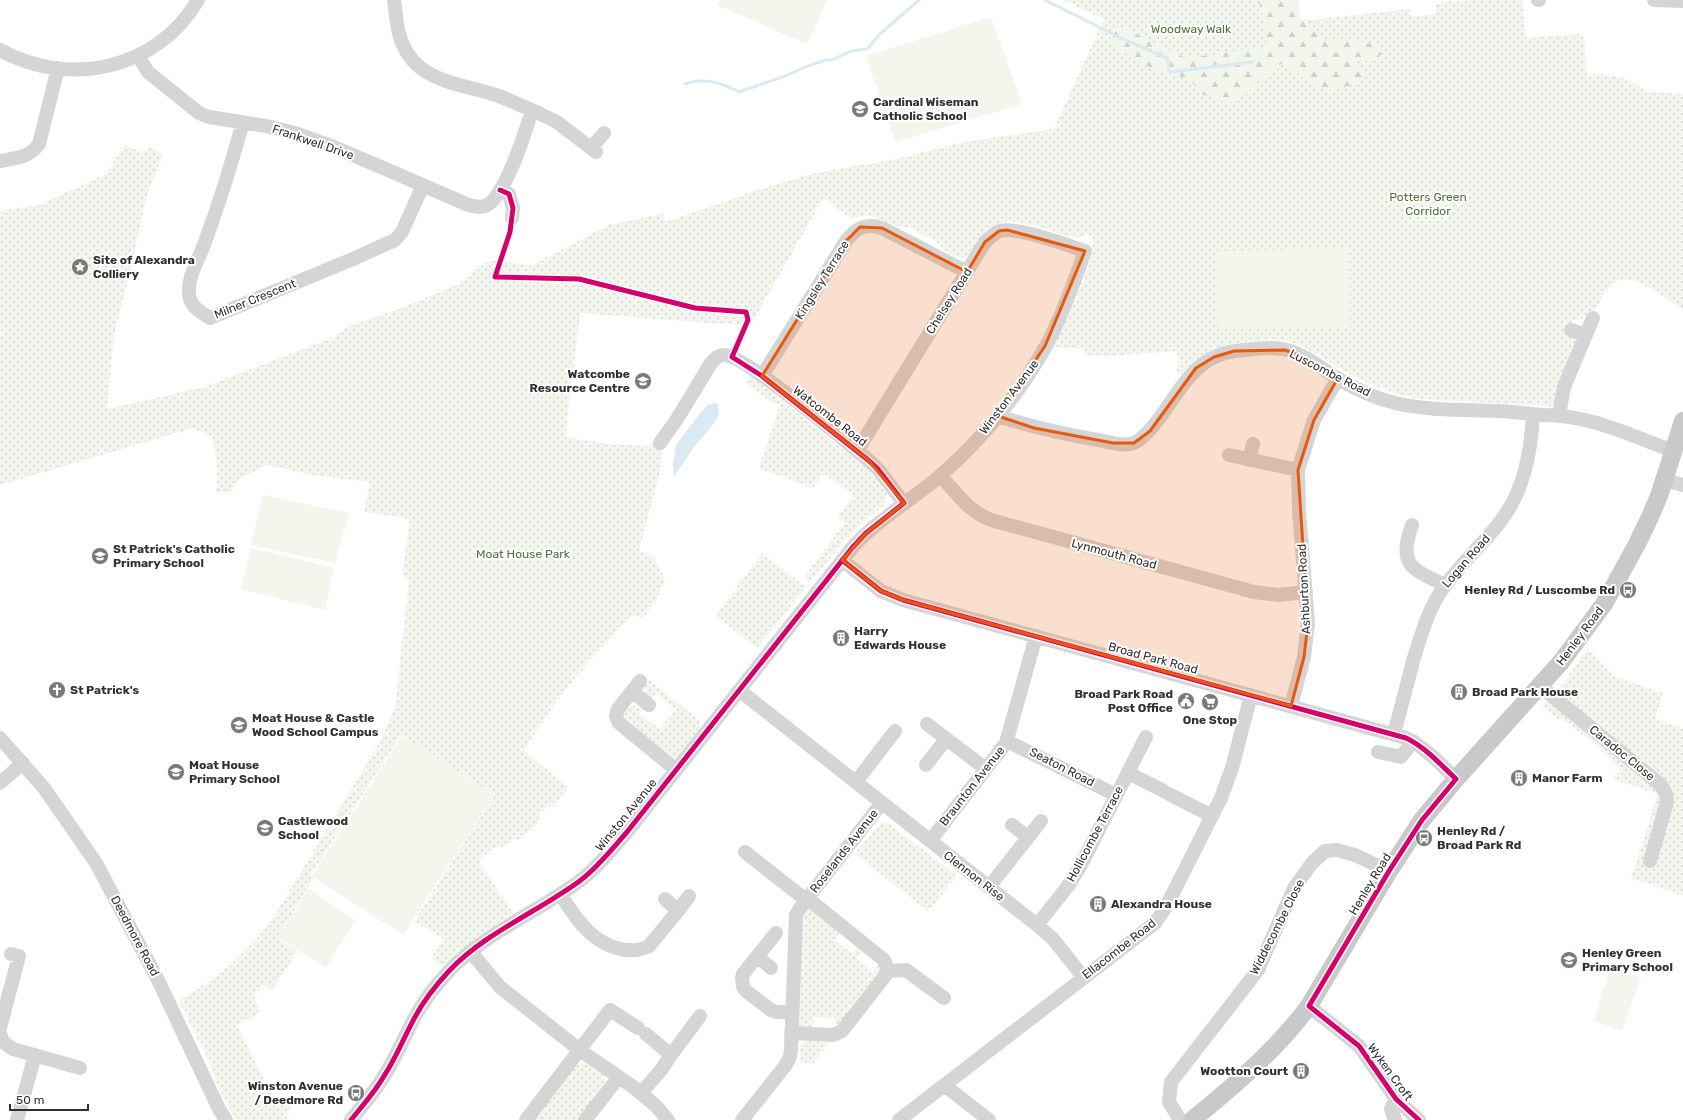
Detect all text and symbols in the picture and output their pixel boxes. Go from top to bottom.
park label: Woodway Walk [1151,22,1232,36]
place label: Cardinal Wiseman Catholic School [873,95,979,123]
school or university icon: Cardinal Wiseman Catholic School [850,99,870,119]
street label: Frankwell Drive [270,122,356,163]
park label: Potters Green Corridor [1389,190,1467,218]
street label: Kingsley Terrace [792,238,852,322]
place label: Site of Alexandra Colliery [93,253,195,281]
place icon: Site of Alexandra Colliery [70,257,90,277]
street label: Chelsey Road [923,265,975,337]
street label: Milner Crescent [212,276,298,322]
street label: Luscombe Road [1287,346,1373,400]
street label: Winston Avenue [977,357,1042,437]
place label: Watcombe Resource Centre [530,367,630,395]
school or university icon: Watcombe Resource Centre [633,371,653,391]
street label: Watcombe Road [790,383,870,449]
street label: Logan Road [1439,532,1493,590]
street label: Lynmouth Road [1070,536,1158,572]
place label: St Patrick's Catholic Primary School [113,542,235,570]
street label: Ashburton Road [1295,543,1313,635]
school or university icon: St Patrick's Catholic Primary School [90,546,110,566]
park label: Moat House Park [476,547,571,561]
bus stop icon: Henley Rd / Luscombe Rd [1618,580,1638,600]
place label: Henley Rd / Luscombe Rd [1464,583,1615,597]
street label: Henley Road [1553,604,1607,668]
place label: Harry Edwards House [854,624,946,652]
building icon: Harry Edwards House [831,628,851,648]
street label: Broad Park Road [1107,639,1199,677]
church icon: St Patrick's [47,680,67,700]
building icon: Broad Park House [1449,682,1469,702]
place label: St Patrick's [70,683,139,697]
place label: Broad Park House [1472,685,1578,699]
place label: Broad Park Road Post Office [1074,687,1173,715]
public building icon: Broad Park Road Post Office [1176,691,1196,711]
supermarket icon: One Stop [1200,692,1220,712]
place label: Moat House & Castle Wood School Campus [252,711,379,739]
place label: One Stop [1183,713,1238,727]
school or university icon: Moat House & Castle Wood School Campus [229,715,249,735]
street label: Caradoc Close [1587,722,1658,784]
street label: Braunton Avenue [937,743,1008,829]
street label: Seaton Road [1027,745,1097,789]
place label: Moat House Primary School [189,758,280,786]
school or university icon: Moat House Primary School [166,762,186,782]
building icon: Manor Farm [1509,768,1529,788]
place label: Manor Farm [1532,771,1603,785]
street label: Winston Avenue [592,776,660,854]
street label: Hollicombe Terrace [1064,784,1126,884]
street label: Roselands Avenue [807,806,881,896]
place label: Castlewood School [278,814,348,842]
school or university icon: Castlewood School [255,818,275,838]
place label: Henley Rd / Broad Park Rd [1437,824,1521,852]
bus stop icon: Henley Rd / Broad Park Rd [1414,828,1434,848]
street label: Clennon Rise [941,848,1007,904]
street label: Henley Road [1346,851,1394,917]
street label: Widdecombe Close [1247,877,1307,977]
street label: Deedmore Road [108,893,162,979]
building icon: Alexandra House [1088,894,1108,914]
place label: Alexandra House [1111,897,1212,911]
street label: Ellacombe Road [1080,916,1158,982]
place label: Henley Green Primary School [1582,946,1673,974]
school or university icon: Henley Green Primary School [1559,950,1579,970]
street label: Wyken Croft [1364,1041,1416,1104]
building icon: Wootton Court [1291,1061,1311,1081]
place label: Wootton Court [1200,1064,1288,1078]
place label: Winston Avenue / Deedmore Rd [248,1079,343,1107]
bus stop icon: Winston Avenue / Deedmore Rd [346,1083,366,1103]
scale bar [10,1086,88,1112]
text: 50 m [16,1093,44,1107]

